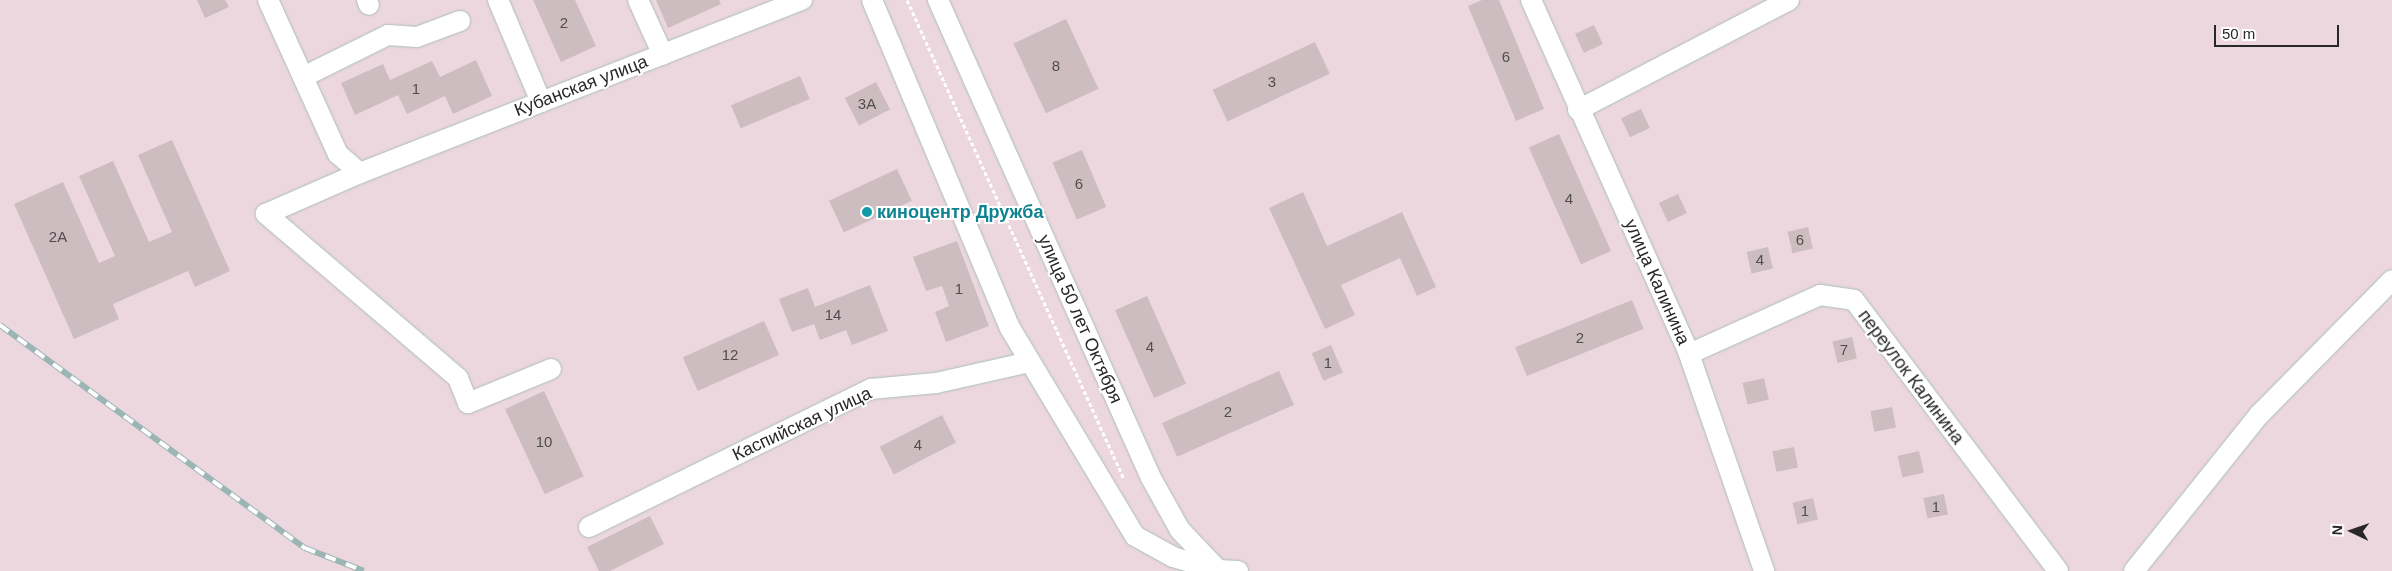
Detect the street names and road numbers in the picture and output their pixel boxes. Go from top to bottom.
street label: Кубанская улица [511,51,651,121]
street label: улица Калинина [1620,216,1694,348]
street label: улица 50 лет Октября [1033,231,1127,407]
street label: переулок Калинина [1853,306,1969,448]
street label: Каспийская улица [729,382,875,466]

